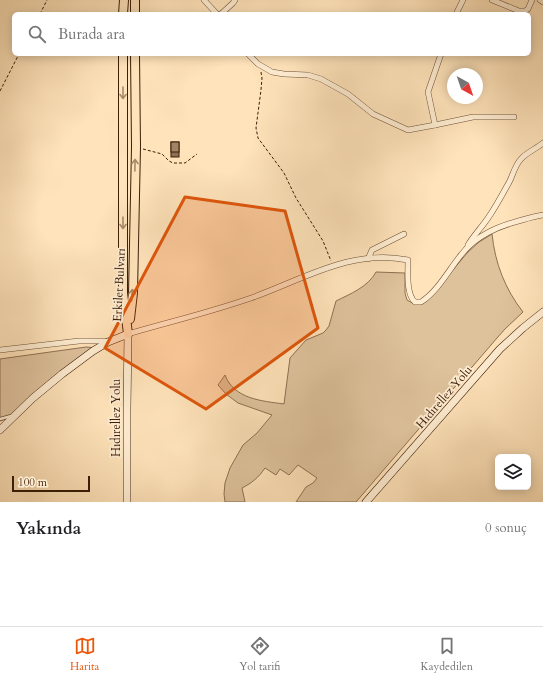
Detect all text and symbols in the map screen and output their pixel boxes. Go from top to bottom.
search box [12,12,531,56]
icon: search [26,23,48,45]
text: Burada ara [58,24,125,44]
north arrow [447,68,483,104]
one-way arrow [119,86,127,99]
one-way arrow [131,159,139,172]
one-way arrow [119,216,127,229]
street label: Erkilet Bulvarı [109,247,129,322]
one-way arrow [129,289,136,302]
street label: Hıdırellez Yolu [412,362,476,432]
street label: Hıdırellez Yolu [108,378,124,457]
map controls [495,454,531,490]
button: layers [495,454,531,490]
scale bar [12,474,90,493]
text: 100 m [18,475,47,490]
text: Yakında [16,517,81,540]
text: 0 sonuç [485,519,527,537]
tab: Harita [70,635,99,674]
tab: Yol tarifi [239,635,281,674]
tab: Kaydedilen [420,635,473,674]

